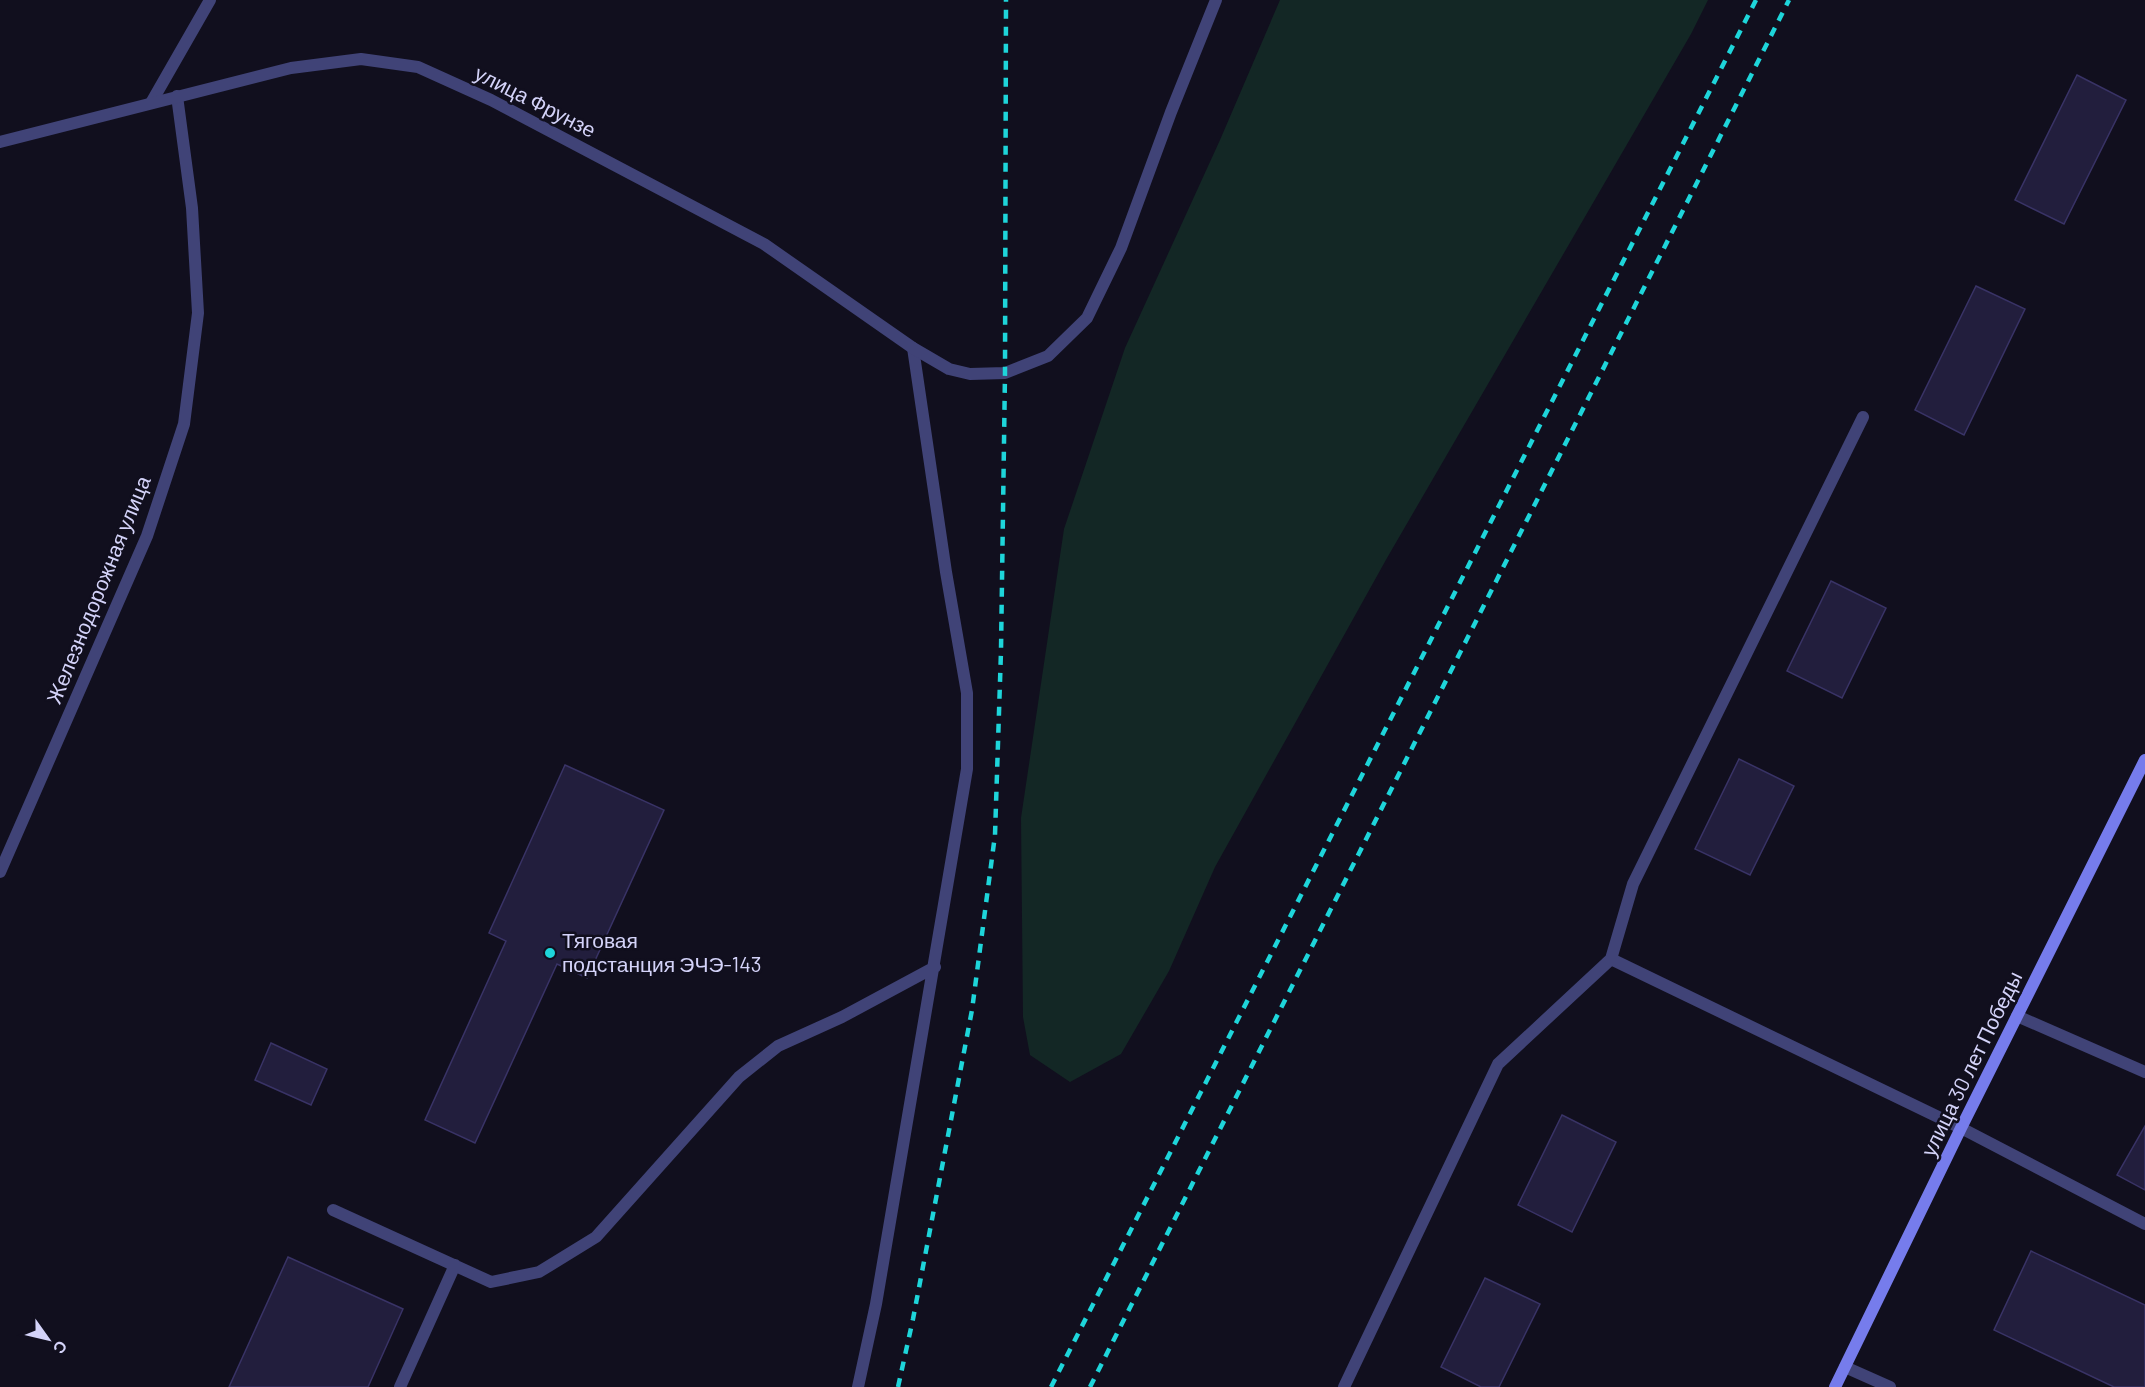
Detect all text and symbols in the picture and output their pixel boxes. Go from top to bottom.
street label: улица Фрунзе [471,59,600,142]
street label: Железнодорожная улица [40,471,155,707]
place label: Тяговая подстанция ЭЧЭ-143 [562,927,762,976]
marker: Тяговая подстанция ЭЧЭ-143 [543,946,557,960]
street label: улица 30 лет Победы [1915,967,2026,1160]
north arrow [18,1309,78,1369]
text: С [49,1338,72,1358]

